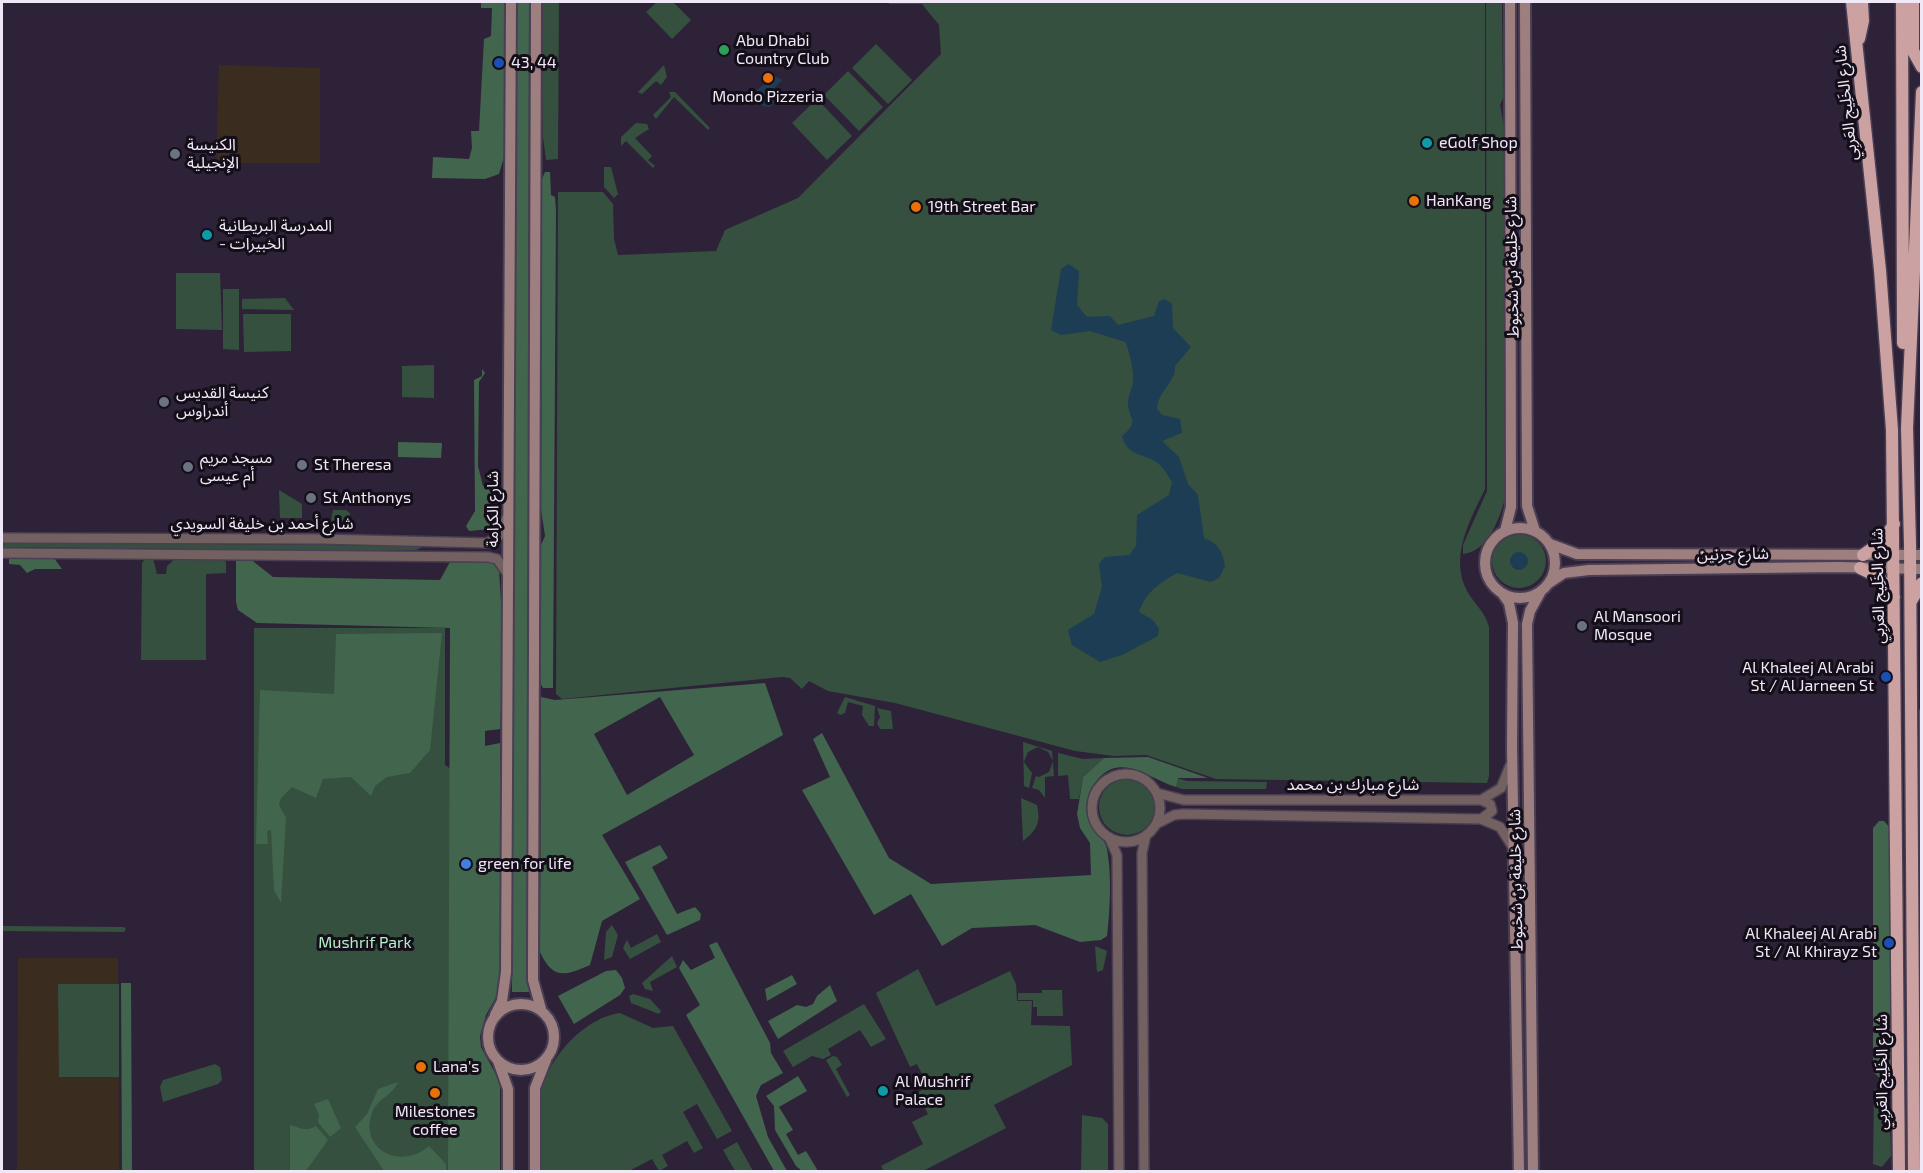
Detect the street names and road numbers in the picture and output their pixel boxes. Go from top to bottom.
street label: شارع الخَلِيج العَربِي [1830,44,1862,162]
street label: شارع خليفة بن شخبوط [1501,196,1523,338]
street label: شارع الكرامة [483,471,503,547]
street label: شارع أحمد بن خليفة السويدي [171,514,353,534]
street label: شارع الخَلِيج العَربِي [1867,528,1889,644]
street label: شارع جرنين [1697,544,1769,564]
street label: شارع مبارك بن محمد [1287,775,1419,795]
street label: شارع خليفة بن شخبوط [1505,809,1527,951]
street label: شارع الخَلِيج العَربِي [1872,1014,1892,1130]

